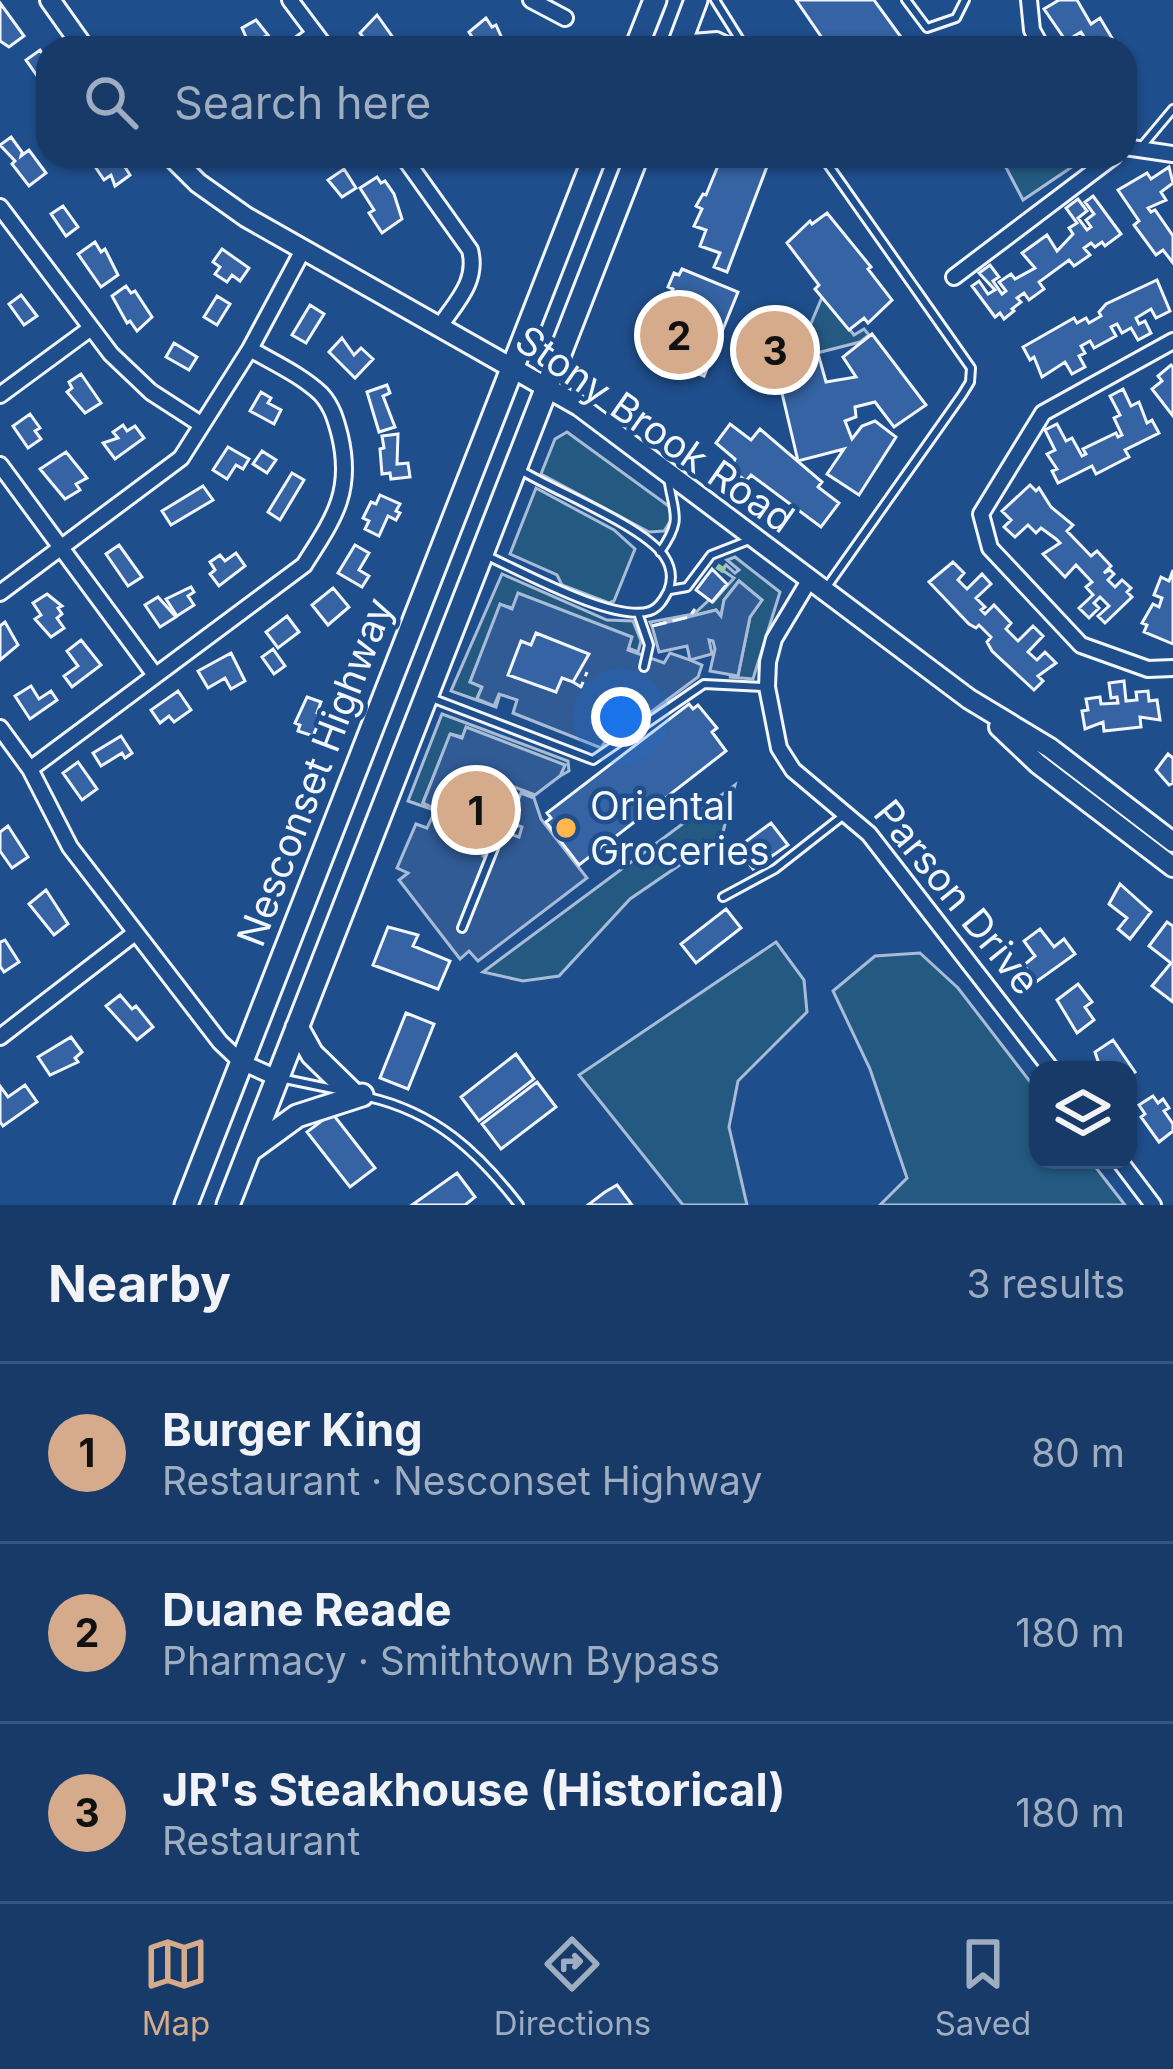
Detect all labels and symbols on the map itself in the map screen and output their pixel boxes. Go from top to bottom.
pin: 2 [640,290,718,380]
pin: 3 [736,305,814,395]
street label: Stony Brook Road [507,315,803,542]
street label: Nesconset Highway [226,591,403,953]
your location [591,687,651,747]
pin: 1 [437,765,515,855]
place label: Oriental Groceries [590,782,770,874]
street label: Parson Drive [865,790,1050,1003]
marker: Oriental Groceries [553,815,579,841]

